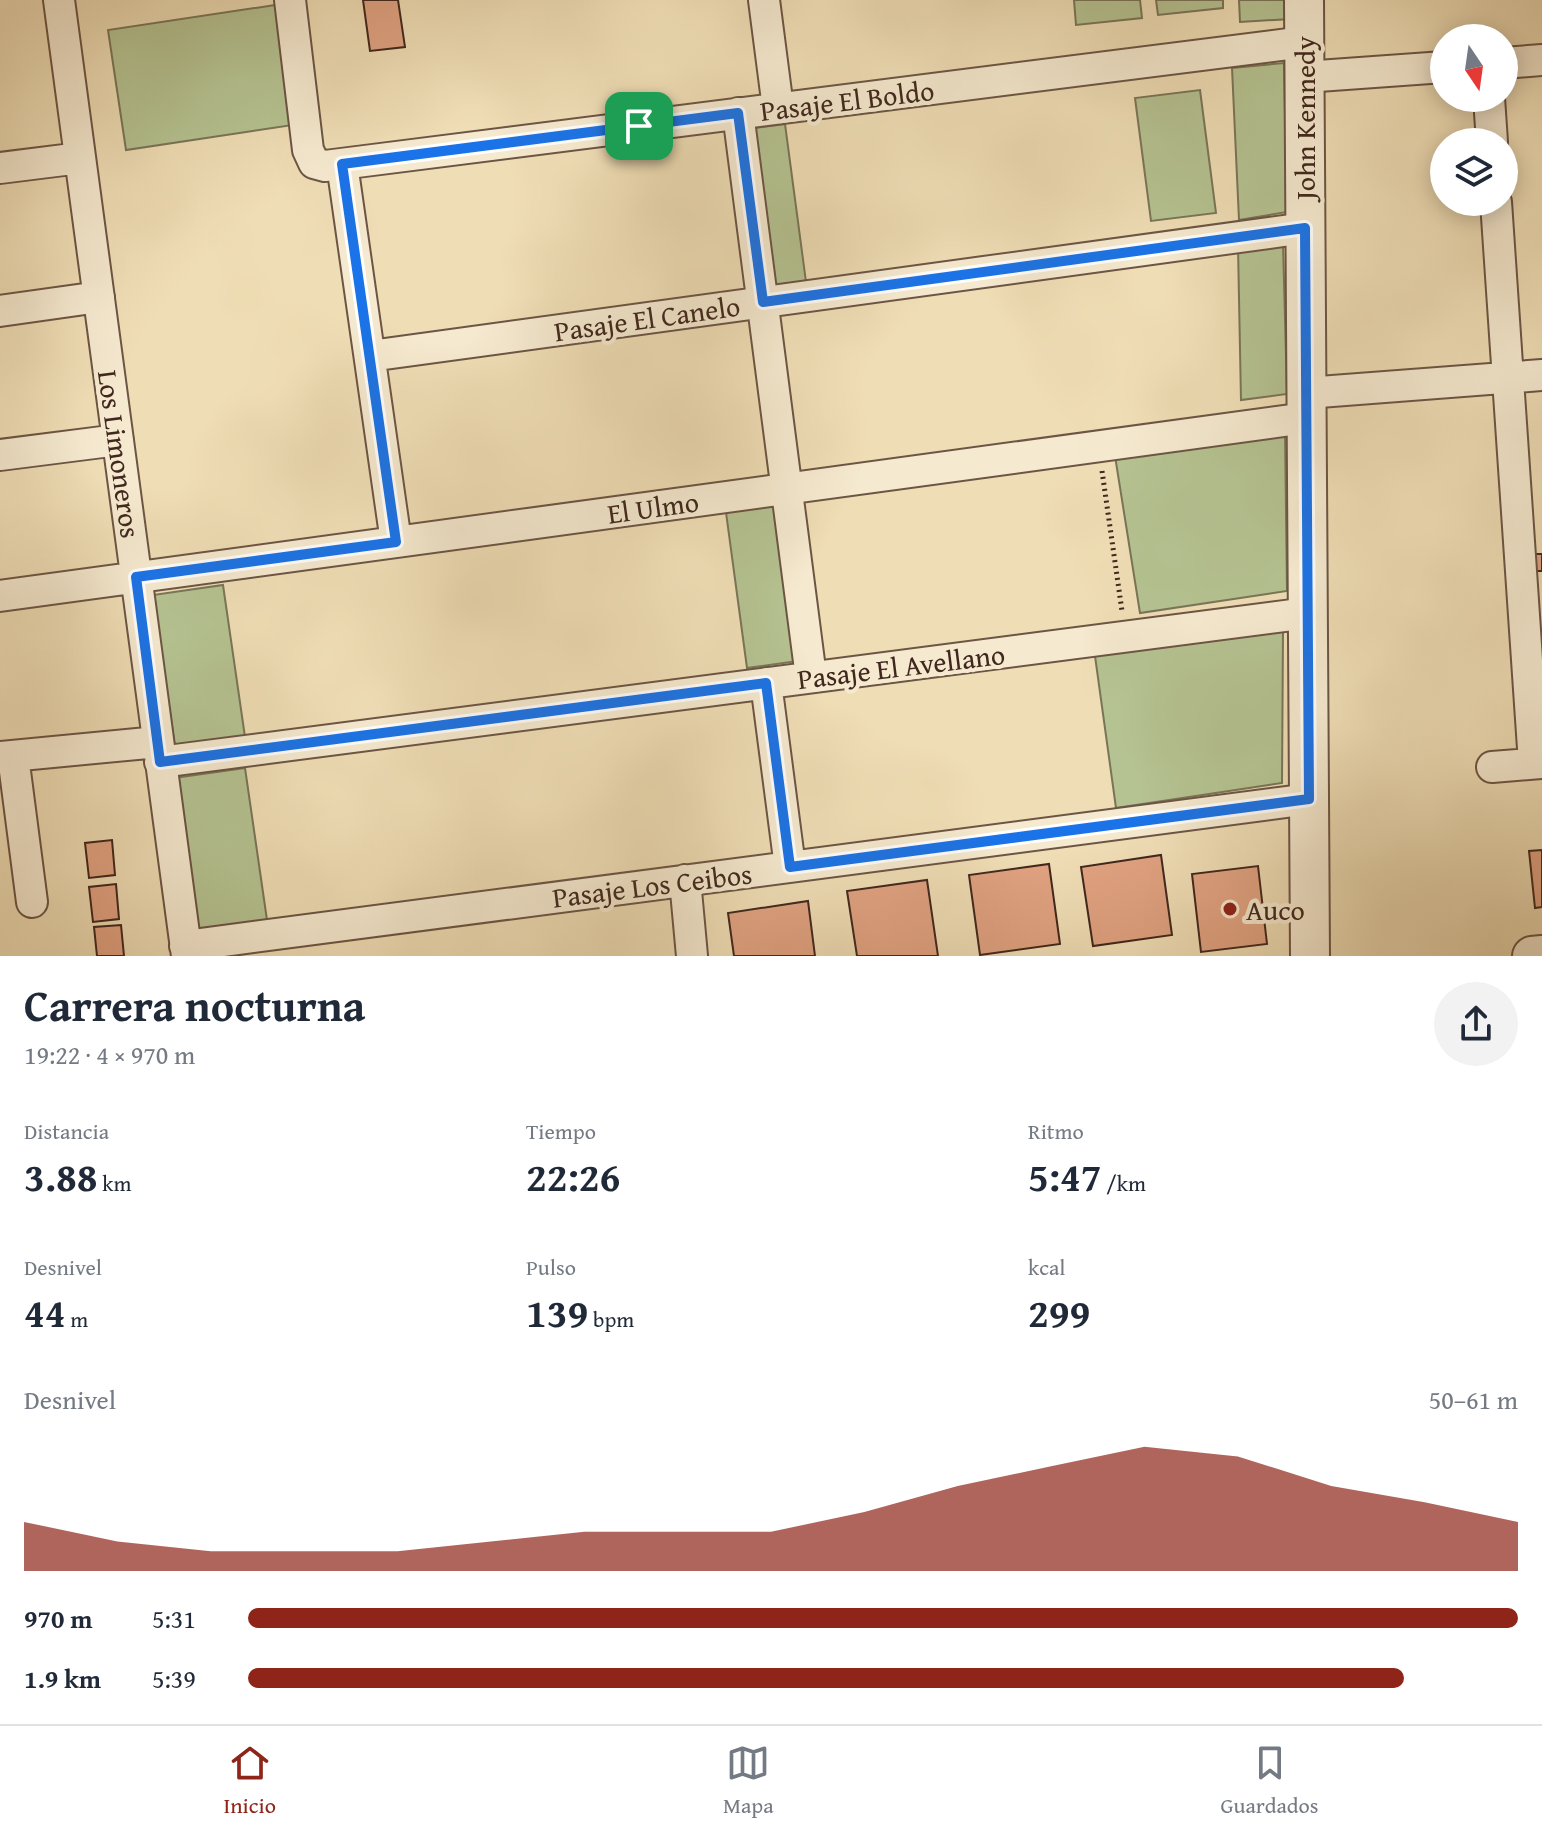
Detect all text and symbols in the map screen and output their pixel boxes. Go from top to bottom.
north arrow [1430,24,1518,112]
map controls [1430,24,1518,216]
street label: John Kennedy [1284,36,1325,203]
street label: Pasaje El Boldo [758,69,936,131]
pin [605,92,673,160]
icon: arrive [617,104,661,148]
button: layers [1430,128,1518,216]
street label: Pasaje El Canelo [551,285,743,351]
street label: Los Limoneros [88,367,152,541]
street label: El Ulmo [605,480,701,534]
street label: Pasaje El Avellano [795,633,1007,699]
street label: Pasaje Los Ceibos [550,852,754,918]
place label: Auco [1246,889,1305,930]
marker: Auco [1221,900,1239,918]
text: Carrera nocturna [24,973,365,1037]
button: share [1434,982,1518,1066]
text: 19:22 · 4 × 970 m [24,1035,195,1074]
text: Distancia [24,1115,109,1147]
text: Tiempo [526,1115,596,1147]
text: Ritmo [1028,1115,1084,1147]
text: 3.88 [24,1147,97,1206]
text: 22:26 [526,1147,620,1206]
text: 5:47 [1028,1147,1101,1206]
text: km [97,1167,131,1199]
text: /km [1101,1167,1146,1199]
text: Desnivel [24,1251,102,1283]
text: Pulso [526,1251,576,1283]
text: kcal [1028,1251,1066,1283]
text: 44 [24,1283,65,1342]
text: 139 [526,1283,588,1342]
text: 299 [1028,1283,1090,1342]
text: m [65,1303,88,1335]
text: bpm [588,1303,634,1335]
text: Desnivel [24,1380,116,1419]
text: 50–61 m [1429,1380,1518,1419]
text: 970 m [24,1599,92,1638]
text: 5:31 [152,1599,196,1638]
text: 1.9 km [24,1659,101,1698]
text: 5:39 [152,1659,196,1698]
tab: Inicio [223,1741,276,1821]
tab: Mapa [723,1741,774,1821]
tab: Guardados [1221,1741,1319,1821]

